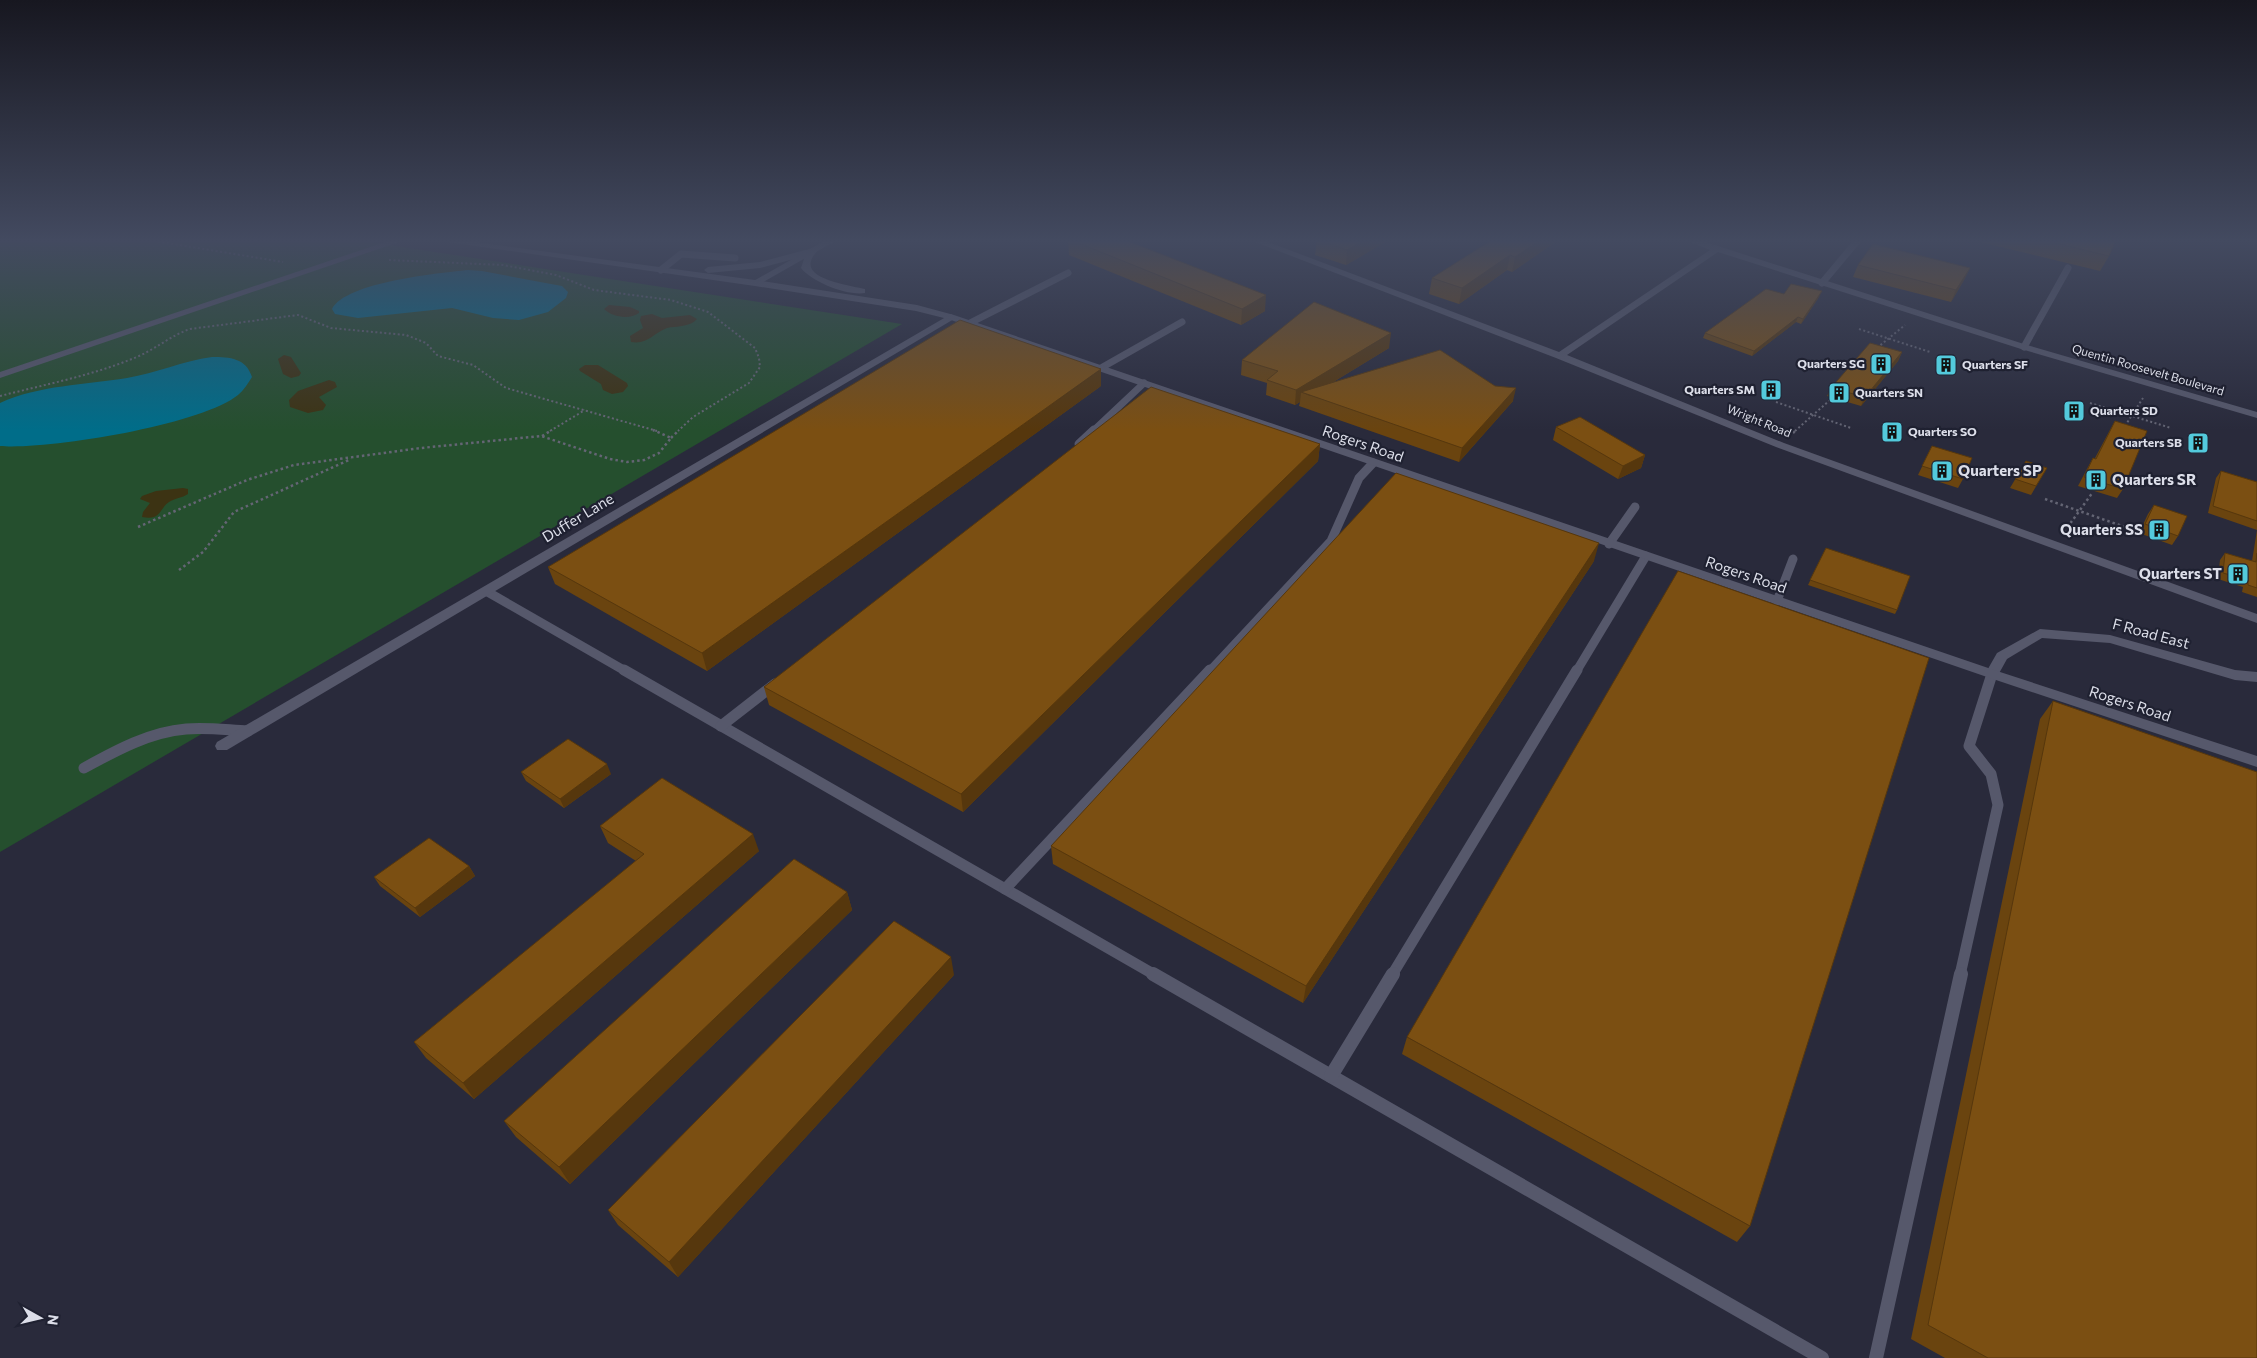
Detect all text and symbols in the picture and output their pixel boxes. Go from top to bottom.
street label: Quentin Roosevelt Boulevard [2071,341,2226,398]
building icon: Quarters SG [1869,352,1893,376]
building icon: Quarters SF [1934,353,1958,377]
place label: Quarters SG [1797,356,1865,370]
place label: Quarters SF [1962,357,2028,371]
building icon: Quarters SM [1759,378,1783,402]
building icon: Quarters SN [1827,381,1851,405]
place label: Quarters SM [1684,382,1755,396]
place label: Quarters SN [1855,385,1923,399]
building icon: Quarters SD [2062,399,2086,423]
street label: Wright Road [1725,401,1794,439]
place label: Quarters SD [2090,403,2158,417]
building icon: Quarters SO [1880,420,1904,444]
street label: Rogers Road [1320,421,1406,465]
place label: Quarters SO [1908,424,1977,438]
building icon: Quarters SB [2186,431,2210,455]
place label: Quarters SB [2115,435,2182,449]
building icon: Quarters SP [1930,459,1954,483]
place label: Quarters SP [1958,461,2042,479]
building icon: Quarters SR [2084,468,2108,492]
place label: Quarters SR [2112,470,2197,488]
street label: Duffer Lane [538,489,617,546]
building icon: Quarters SS [2147,518,2171,542]
place label: Quarters SS [2060,520,2143,538]
street label: Rogers Road [1703,552,1789,596]
building icon: Quarters ST [2226,562,2250,586]
place label: Quarters ST [2139,564,2222,582]
street label: F Road East [2111,614,2192,652]
street label: Rogers Road [2087,681,2173,725]
north arrow [15,1293,65,1343]
text: N [44,1313,63,1326]

